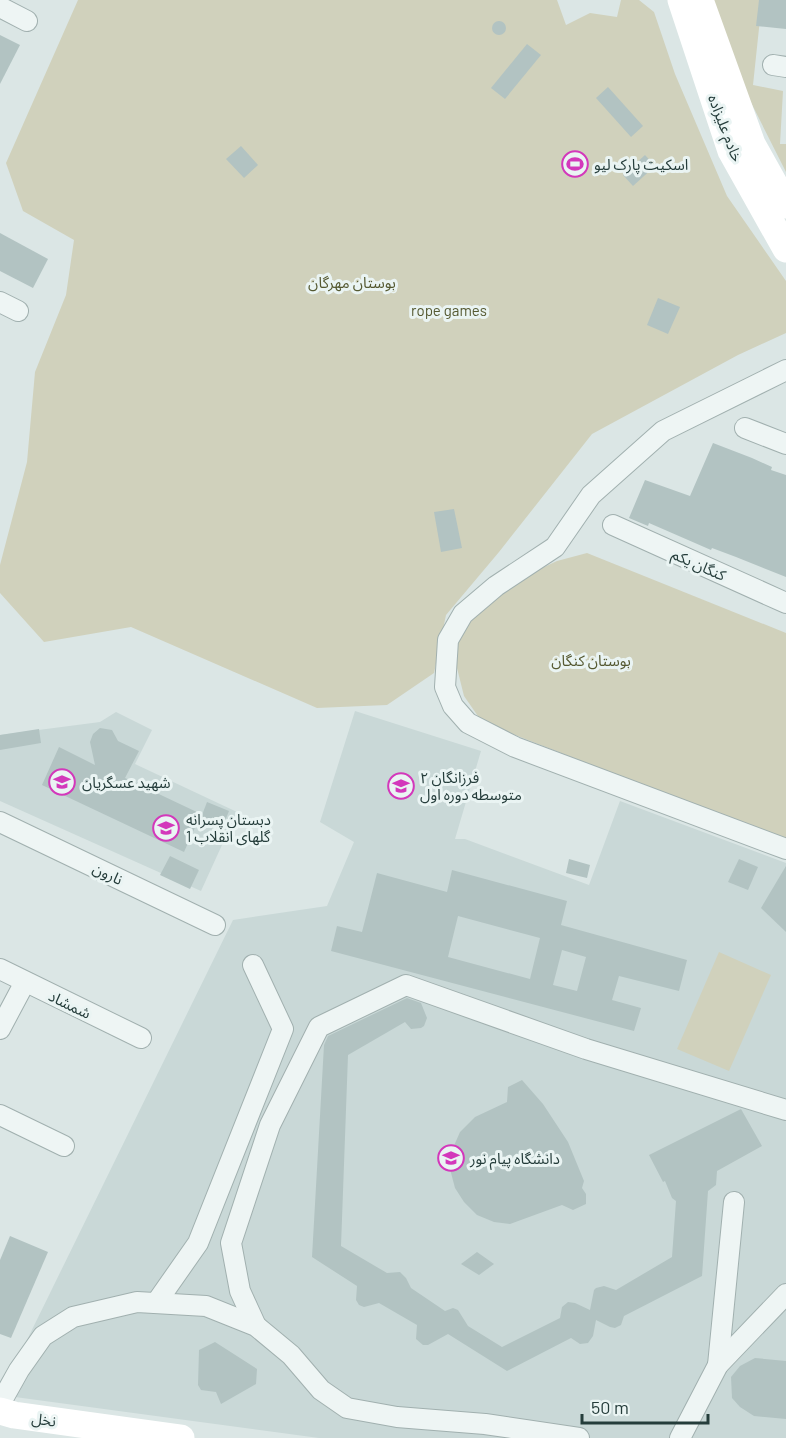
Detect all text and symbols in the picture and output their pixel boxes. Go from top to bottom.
street label: خادم علیزاده [702,92,747,165]
sports icon: اسکیت پارک لیو [560,149,590,179]
place label: اسکیت پارک لیو [594,155,688,175]
park label: بوستان مهرگان [308,273,396,292]
park label: rope games [411,301,487,319]
street label: کنگان یکم [668,544,729,587]
park label: بوستان کنگان [551,651,631,670]
school or university icon: شهید عسگریان [47,767,77,797]
place label: فرزانگان ۲ متوسطه دوره اول [420,768,522,804]
school or university icon: فرزانگان ۲ متوسطه دوره اول [386,771,416,801]
place label: شهید عسگریان [82,773,171,792]
place label: دبستان پسرانه گلهای انقلاب 1 [186,810,271,846]
school or university icon: دبستان پسرانه گلهای انقلاب 1 [151,813,181,843]
street label: نارون [90,858,126,889]
street label: شمشاد [46,986,94,1022]
school or university icon: دانشگاه پیام نور [436,1143,466,1173]
place label: دانشگاه پیام نور [469,1149,560,1170]
scale bar [582,1387,708,1425]
text: 50 m [591,1396,629,1418]
street label: نخل [30,1408,57,1431]

